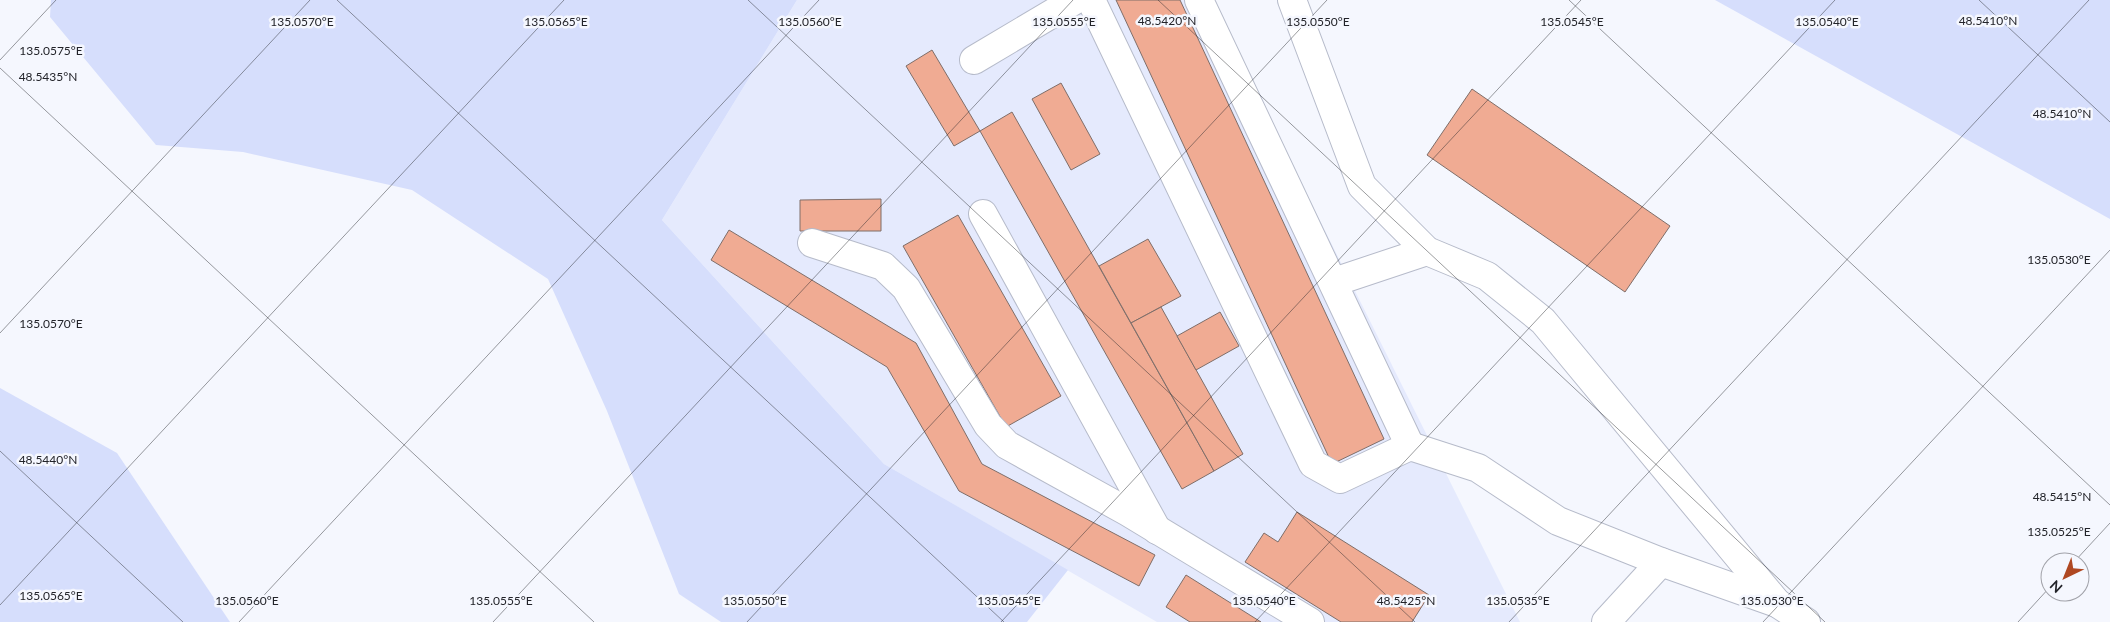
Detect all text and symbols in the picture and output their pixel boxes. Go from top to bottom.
text: 48.5420°N [1138,13,1196,28]
text: 48.5410°N [1959,13,2017,28]
text: 135.0570°E [270,14,334,29]
text: 135.0565°E [524,14,588,29]
text: 135.0560°E [778,14,842,29]
text: 135.0555°E [1032,14,1096,29]
text: 135.0550°E [1286,14,1350,29]
text: 135.0545°E [1540,14,1604,29]
text: 135.0540°E [1795,14,1859,29]
text: 135.0575°E [19,43,83,58]
text: 48.5435°N [19,69,77,84]
text: 48.5410°N [2033,106,2091,121]
text: 135.0530°E [2027,252,2091,267]
text: 135.0570°E [19,316,83,331]
text: 48.5440°N [19,452,77,467]
text: 48.5415°N [2033,489,2091,504]
text: 135.0525°E [2027,524,2091,539]
north arrow [2040,552,2090,602]
text: N [2046,577,2066,597]
text: 135.0565°E [19,588,83,603]
text: 135.0560°E [215,593,279,608]
text: 135.0555°E [469,593,533,608]
text: 135.0550°E [723,593,787,608]
text: 135.0545°E [977,593,1041,608]
text: 135.0540°E [1232,593,1296,608]
text: 48.5425°N [1377,593,1435,608]
text: 135.0535°E [1486,593,1550,608]
text: 135.0530°E [1740,593,1804,608]

